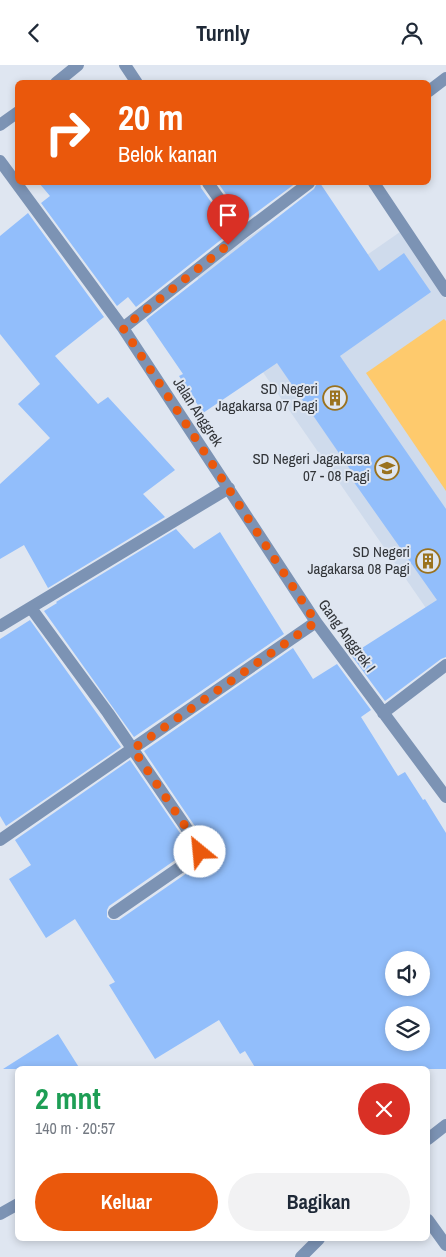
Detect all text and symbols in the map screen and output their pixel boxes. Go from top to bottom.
text: Turnly [196,18,250,48]
icon: back [20,19,48,47]
icon: person [398,19,426,47]
text: 20 m [118,94,183,141]
icon: right [35,100,100,165]
text: Belok kanan [118,139,217,169]
pin [207,194,249,245]
icon: arrive [214,201,242,229]
street label: Jalan Anggrek [168,373,229,451]
place label: SD Negeri Jagakarsa 07 Pagi [215,378,318,416]
building icon: SD Negeri Jagakarsa 07 Pagi [322,385,348,411]
place label: SD Negeri Jagakarsa 07 - 08 Pagi [252,448,370,486]
school or university icon: SD Negeri Jagakarsa 07 - 08 Pagi [374,455,400,481]
place label: SD Negeri Jagakarsa 08 Pagi [307,541,410,579]
building icon: SD Negeri Jagakarsa 08 Pagi [415,548,441,574]
street label: Gang Anggrek I [314,595,381,676]
position arrow [173,825,225,877]
map controls [385,951,430,1051]
button: sound [385,951,430,996]
button: layers [385,1006,430,1051]
text: 2 mnt [35,1078,101,1118]
button: close [358,1083,410,1135]
text: 140 m · 20:57 [35,1117,115,1139]
button: Keluar [35,1173,218,1231]
button: Bagikan [228,1173,410,1231]

